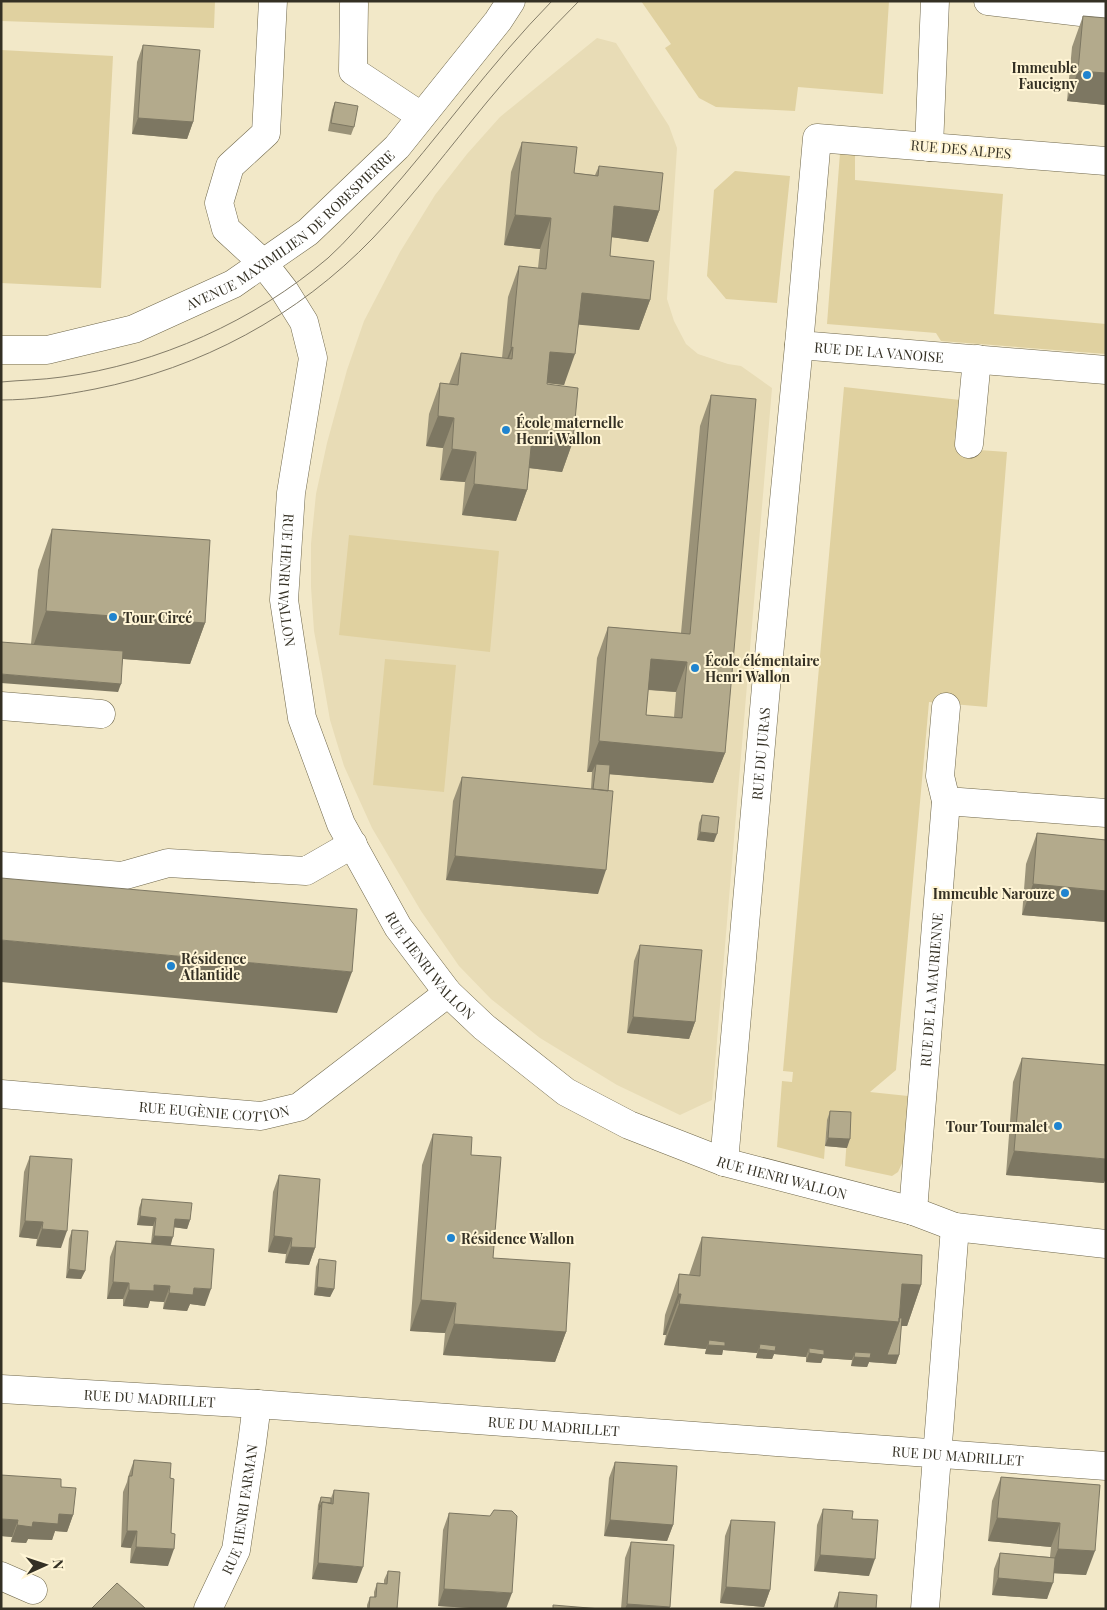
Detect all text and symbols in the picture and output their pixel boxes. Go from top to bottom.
place label: Immeuble Faucigny [1012,58,1078,93]
marker: Immeuble Faucigny [1081,69,1093,81]
street label: RUE DES ALPES [910,135,1012,163]
street label: AVENUE MAXIMILIEN DE ROBESPIERRE [182,145,398,314]
street label: RUE DE LA VANOISE [813,337,945,366]
place label: École maternelle Henri Wallon [516,413,624,448]
marker: École maternelle Henri Wallon [500,424,512,436]
street label: RUE HENRI WALLON [274,513,300,648]
place label: Tour Circé [123,608,192,627]
marker: Tour Circé [107,611,119,623]
place label: École élémentaire Henri Wallon [705,651,820,686]
marker: École élémentaire Henri Wallon [689,662,701,674]
street label: RUE DU JURAS [747,706,774,801]
place label: Immeuble Narouze [933,884,1055,903]
marker: Immeuble Narouze [1059,887,1071,899]
street label: RUE HENRI WALLON [382,908,479,1023]
street label: RUE DE LA MAURIENNE [915,912,946,1067]
place label: Résidence Atlantide [180,949,247,984]
marker: Résidence Atlantide [165,960,177,972]
street label: RUE EUGÈNIE COTTON [138,1096,291,1125]
place label: Tour Tourmalet [946,1117,1048,1136]
marker: Tour Tourmalet [1052,1120,1064,1132]
street label: RUE HENRI WALLON [714,1151,849,1203]
place label: Résidence Wallon [461,1229,575,1248]
marker: Résidence Wallon [445,1232,457,1244]
street label: RUE DU MADRILLET [83,1384,216,1411]
street label: RUE DU MADRILLET [487,1411,621,1440]
street label: RUE DU MADRILLET [891,1441,1024,1469]
street label: RUE HENRI FARMAN [216,1443,261,1577]
north arrow [20,1540,70,1590]
text: N [49,1559,68,1570]

